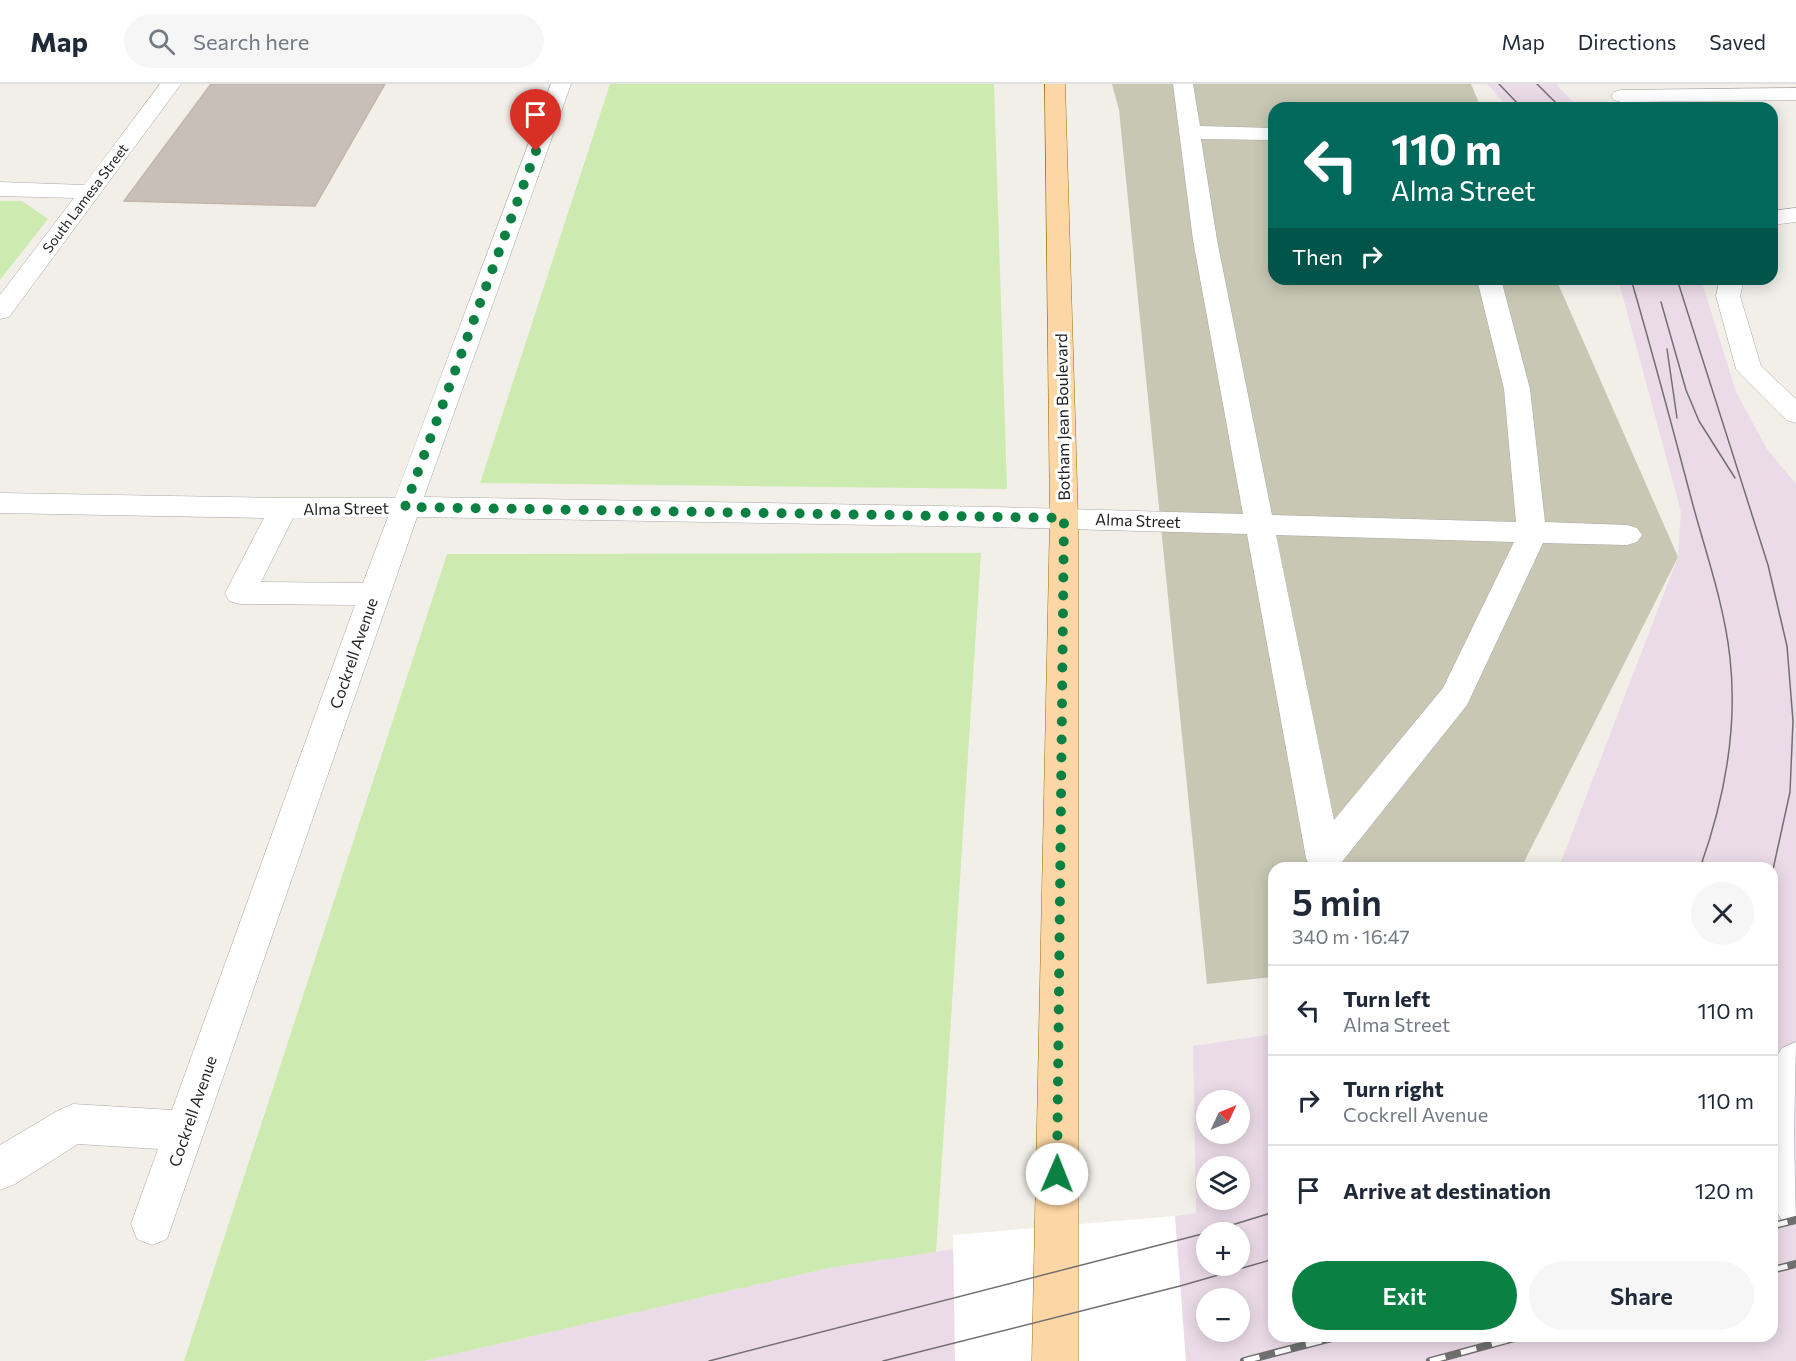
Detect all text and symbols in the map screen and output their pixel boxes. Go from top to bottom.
search box [124,14,544,68]
text: Map [30,24,88,58]
icon: search [145,25,178,58]
text: Search here [193,28,309,55]
text: Map [1502,29,1545,54]
text: Directions [1578,29,1676,54]
text: Saved [1709,29,1766,54]
pin [510,89,561,151]
icon: arrive [519,98,552,131]
text: 110 m [1391,122,1502,174]
icon: left [1292,126,1370,204]
street label: South Lamesa Street [39,140,132,256]
text: Alma Street [1391,174,1536,207]
icon: right [1355,240,1388,273]
text: Then [1292,243,1343,270]
street label: Botham Jean Boulevard [1051,333,1073,501]
street label: Alma Street [303,498,389,518]
street label: Alma Street [1095,509,1182,531]
street label: Cockrell Avenue [325,595,381,711]
text: 5 min [1292,879,1382,923]
button: close [1691,882,1754,945]
text: 340 m · 16:47 [1292,924,1410,948]
text: Turn left [1343,985,1430,1012]
icon: left [1292,994,1325,1027]
text: 110 m [1697,997,1754,1024]
text: Alma Street [1343,1012,1450,1036]
street label: Cockrell Avenue [164,1053,220,1169]
text: Turn right [1343,1075,1444,1102]
icon: right [1292,1084,1325,1117]
text: 110 m [1697,1087,1754,1114]
north arrow [1196,1090,1250,1144]
map controls [1196,1090,1250,1342]
text: Cockrell Avenue [1343,1102,1488,1126]
position arrow [1025,1142,1089,1206]
button: layers [1196,1156,1250,1210]
icon: arrive [1292,1174,1325,1207]
text: Arrive at destination [1343,1177,1551,1204]
text: 120 m [1695,1177,1754,1204]
button: + [1196,1222,1250,1276]
button: Exit [1292,1261,1517,1330]
button: Share [1529,1261,1754,1330]
button: − [1196,1288,1250,1342]

